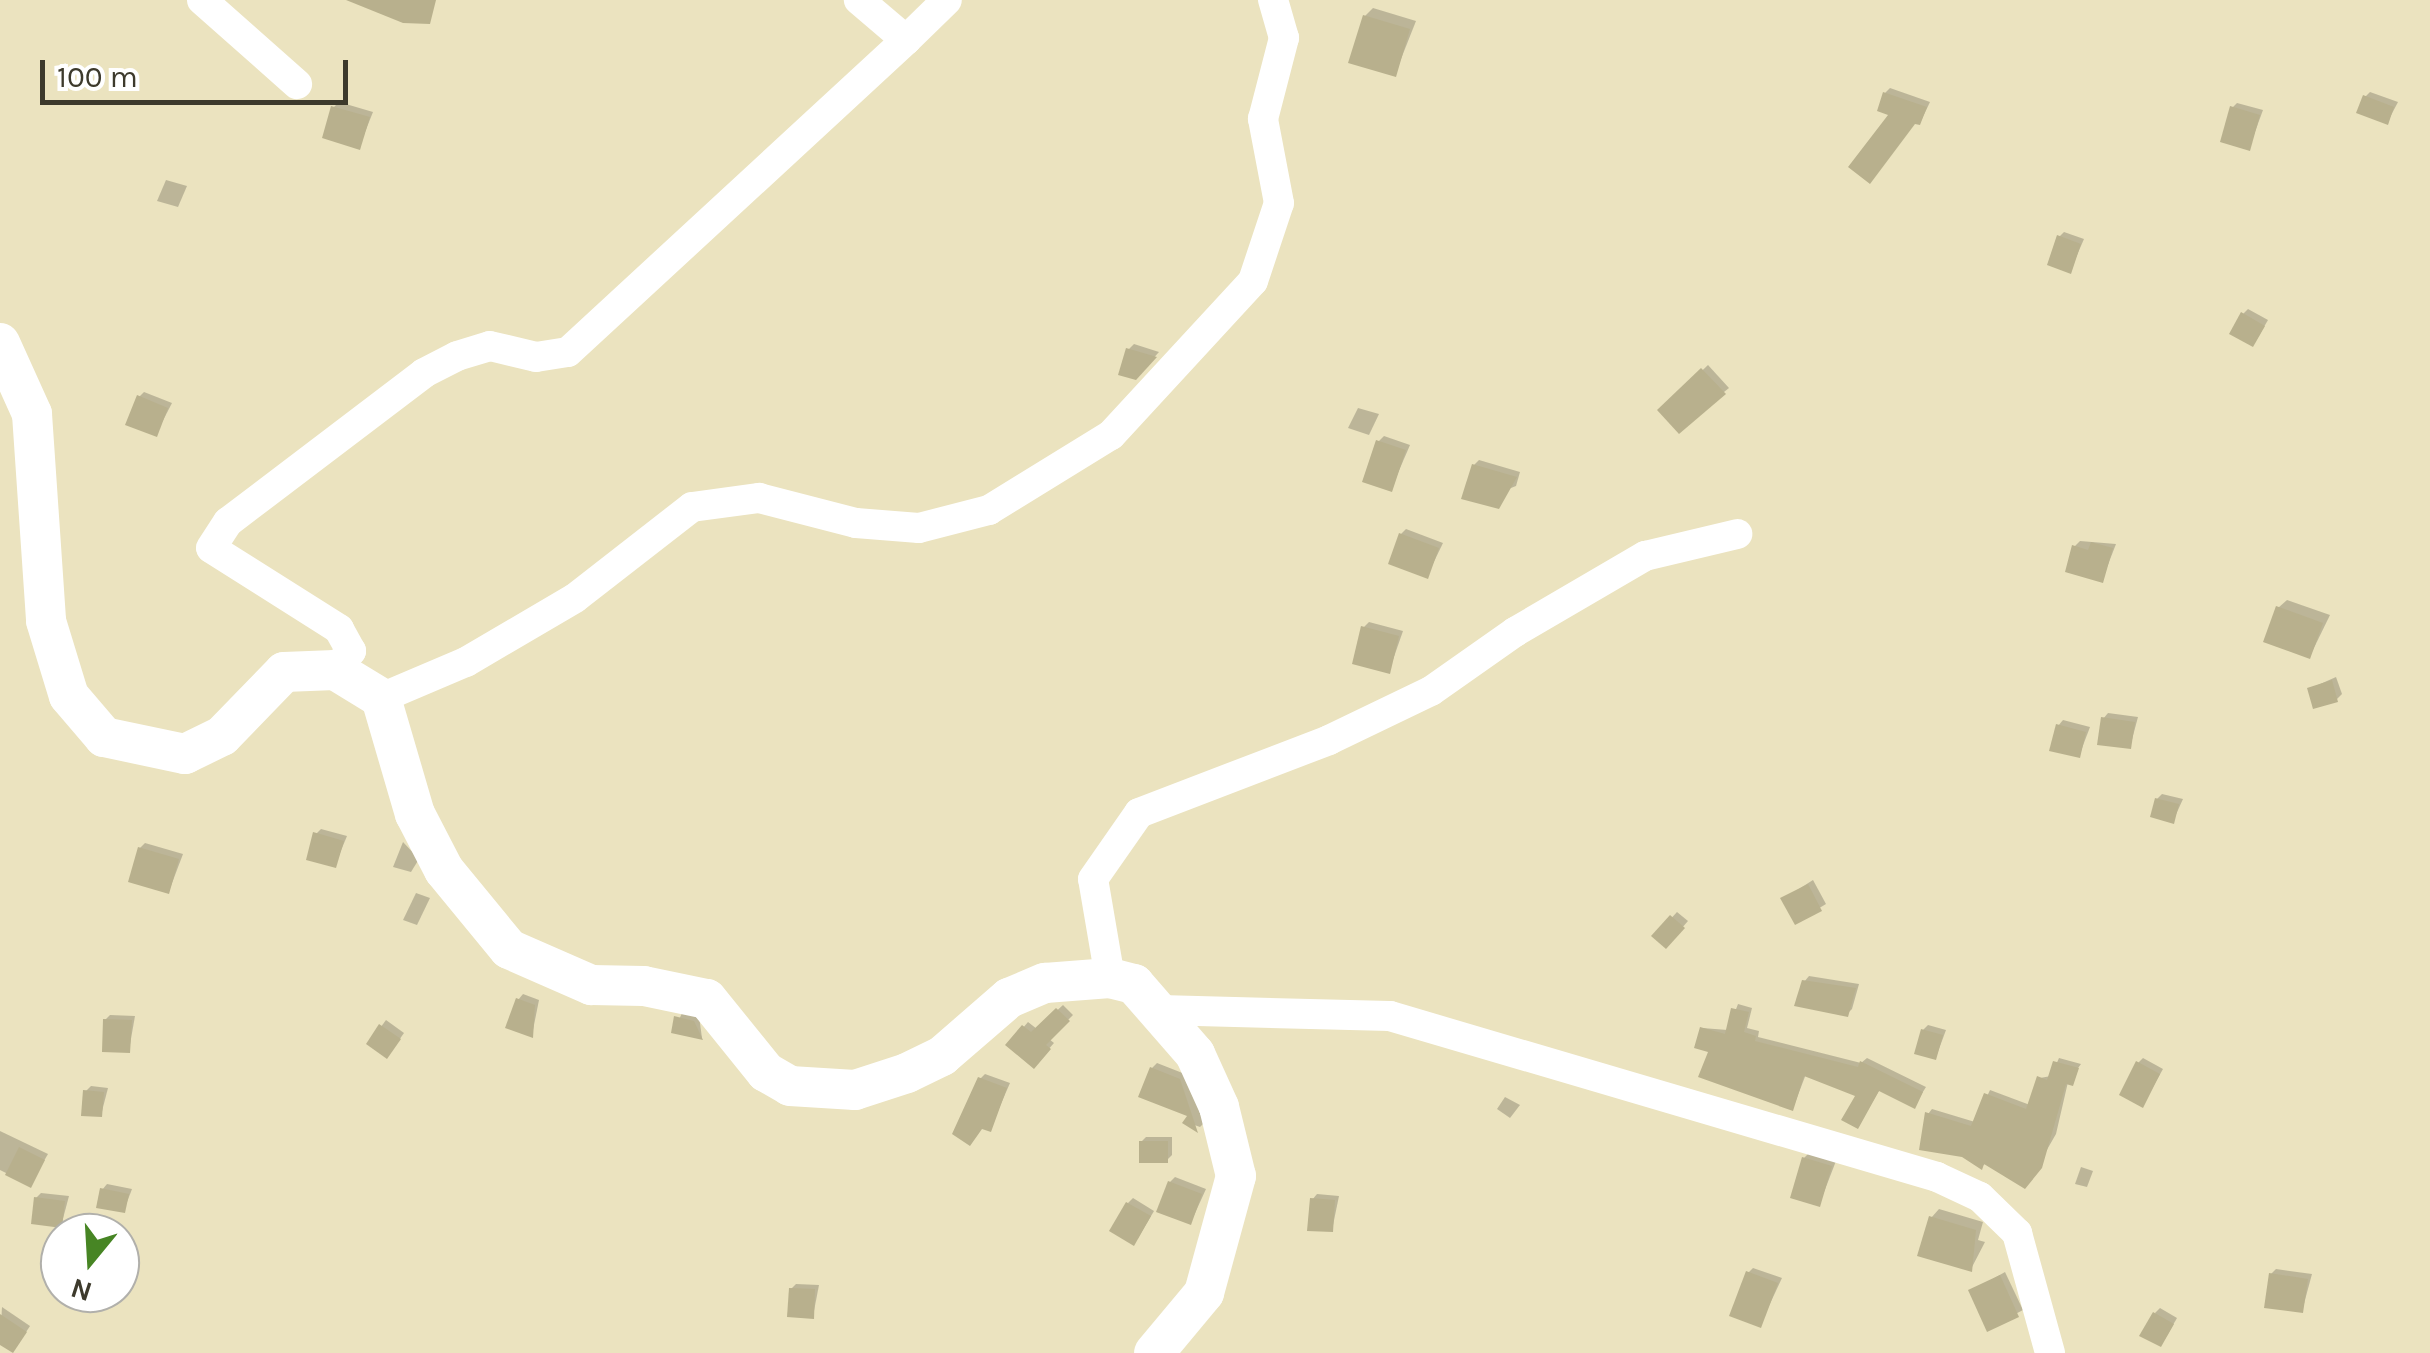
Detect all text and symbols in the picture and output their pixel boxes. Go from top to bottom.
scale bar [45,40,352,102]
text: 100 m [57,59,138,95]
north arrow [40,1213,140,1313]
text: N [67,1271,96,1309]

